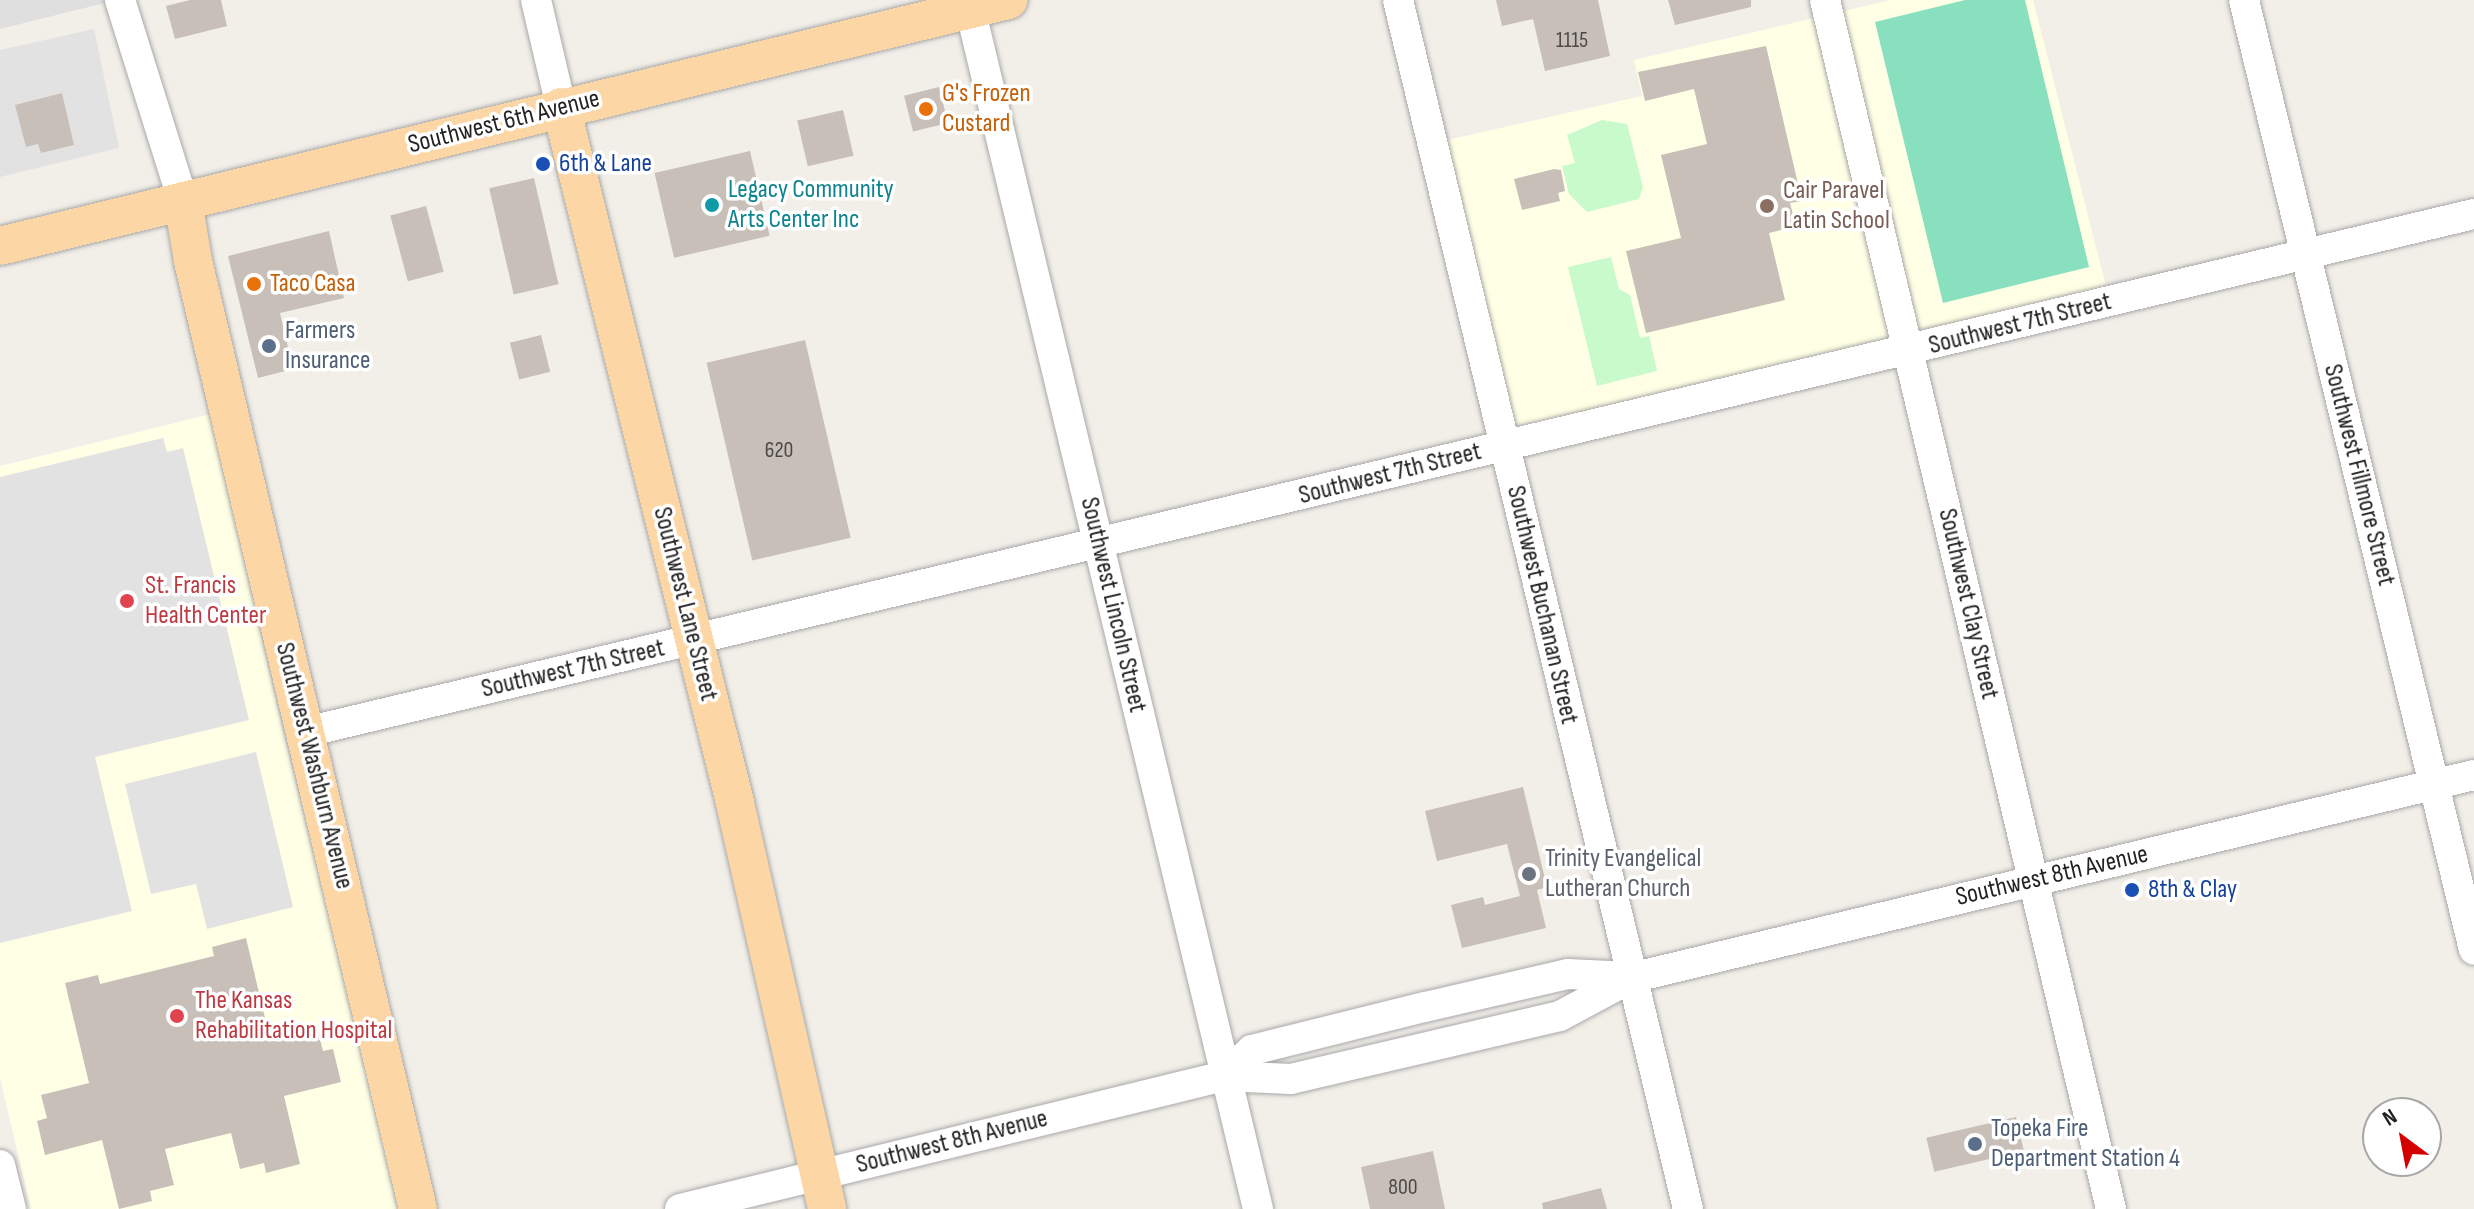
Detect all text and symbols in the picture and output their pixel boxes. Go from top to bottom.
house number: 1115 [1556,28,1588,54]
place label: G's Frozen Custard [942,78,1031,140]
street label: Southwest 6th Avenue [405,83,603,161]
marker: G's Frozen Custard [917,100,935,118]
place label: 6th & Lane [559,148,652,180]
marker: 6th & Lane [534,155,552,173]
place label: Legacy Community Arts Center Inc [728,174,894,236]
place label: Cair Paravel Latin School [1783,175,1890,236]
marker: Legacy Community Arts Center Inc [703,196,721,214]
marker: Cair Paravel Latin School [1758,197,1776,215]
place label: Taco Casa [270,268,355,300]
marker: Taco Casa [245,275,263,293]
street label: Southwest 7th Street [1926,286,2114,362]
place label: Farmers Insurance [285,315,371,376]
marker: Farmers Insurance [260,337,278,355]
street label: Southwest Fillmore Street [2316,361,2402,589]
street label: Southwest 7th Street [1296,436,1484,512]
house number: 620 [765,438,793,464]
street label: Southwest Buchanan Street [1499,483,1585,727]
street label: Southwest Lincoln Street [1073,494,1153,716]
street label: Southwest Lane Street [646,504,724,704]
street label: Southwest Clay Street [1931,506,2005,702]
place label: St. Francis Health Center [145,570,266,632]
marker: St. Francis Health Center [116,590,138,612]
street label: Southwest 7th Street [478,633,668,705]
street label: Southwest Washburn Avenue [268,640,360,892]
street label: Southwest 8th Avenue [1953,839,2151,913]
place label: Trinity Evangelical Lutheran Church [1545,843,1701,904]
marker: Trinity Evangelical Lutheran Church [1520,865,1538,883]
place label: 8th & Clay [2148,874,2237,906]
marker: 8th & Clay [2123,881,2141,899]
place label: The Kansas Rehabilitation Hospital [195,985,392,1046]
marker: The Kansas Rehabilitation Hospital [166,1005,188,1027]
north arrow [2362,1097,2442,1177]
street label: Southwest 8th Avenue [853,1103,1051,1181]
text: N [2378,1103,2402,1132]
place label: Topeka Fire Department Station 4 [1991,1113,2180,1174]
marker: Topeka Fire Department Station 4 [1966,1135,1984,1153]
house number: 800 [1388,1175,1418,1201]

